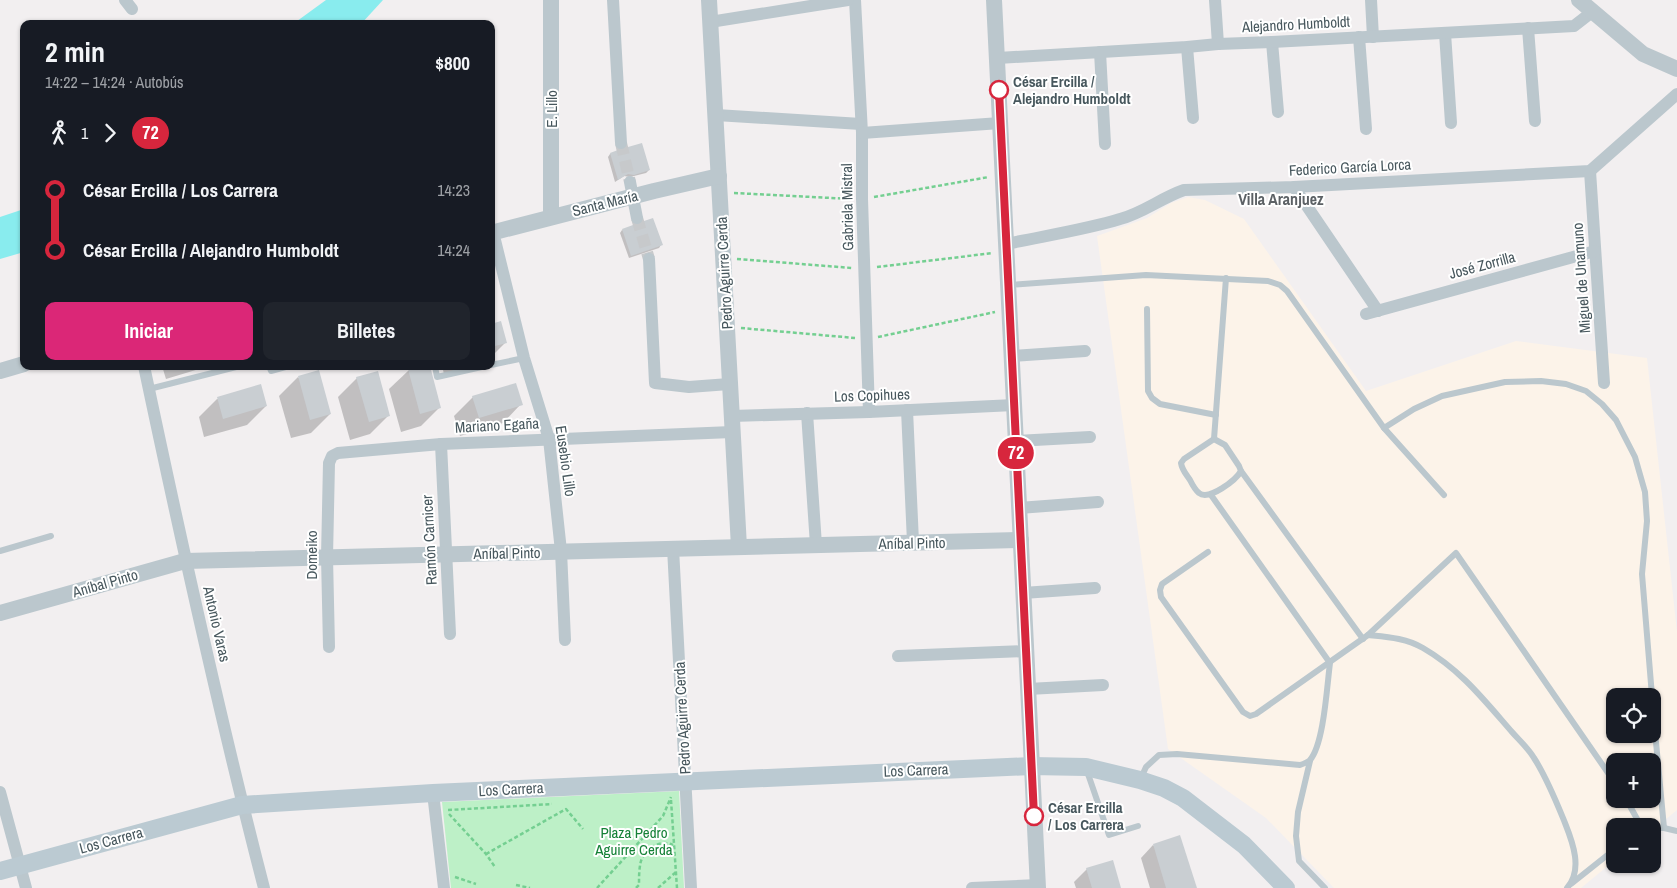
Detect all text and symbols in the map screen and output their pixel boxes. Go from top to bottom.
street label: Alejandro Humboldt [1241,11,1351,37]
text: 2 min [45,33,105,71]
text: $800 [435,50,470,76]
text: 14:22 – 14:24 · Autobús [45,71,184,93]
place label: César Ercilla / Alejandro Humboldt [1013,71,1131,109]
marker: César Ercilla / Alejandro Humboldt [989,80,1009,100]
street label: E. Lillo [541,90,562,128]
icon: walk [45,119,73,147]
icon: forward [96,119,124,147]
text: 72 [142,120,159,145]
text: 1 [81,122,88,144]
street label: Federico García Lorca [1288,153,1412,181]
street label: Gabriela Mistral [836,163,858,251]
text: César Ercilla / Los Carrera [83,177,278,203]
text: 14:23 [437,179,470,201]
street label: Santa María [570,185,640,221]
district label: Villa Aranjuez [1238,188,1324,210]
street label: Pedro Aguirre Cerda [711,216,737,330]
street label: Miguel de Unamuno [1567,222,1595,334]
text: César Ercilla / Alejandro Humboldt [83,237,339,263]
text: 14:24 [437,239,470,261]
street label: José Zorrilla [1447,246,1518,284]
button: Iniciar [45,302,253,360]
button: Billetes [263,302,470,360]
street label: Los Copihues [834,383,910,407]
street label: Mariano Egaña [454,412,540,438]
street label: Eusebio Lillo [551,424,581,498]
line badge: 72 [994,437,1038,469]
text: 72 [1008,440,1024,465]
street label: Ramón Carnicer [416,494,442,586]
street label: Domeiko [301,530,322,580]
street label: Aníbal Pinto [877,532,946,554]
street label: Aníbal Pinto [472,542,541,564]
street label: Aníbal Pinto [69,564,140,603]
street label: Antonio Varas [198,583,236,664]
street label: Pedro Aguirre Cerda [669,661,695,775]
map controls [1606,688,1661,873]
button: locate [1606,688,1661,743]
button: + [1606,753,1661,808]
street label: Los Carrera [883,758,949,782]
street label: Los Carrera [478,777,544,801]
place label: César Ercilla / Los Carrera [1048,797,1124,835]
marker: César Ercilla / Los Carrera [1024,806,1044,826]
button: − [1606,818,1661,873]
street label: Los Carrera [77,821,145,859]
park label: Plaza Pedro Aguirre Cerda [594,822,673,860]

